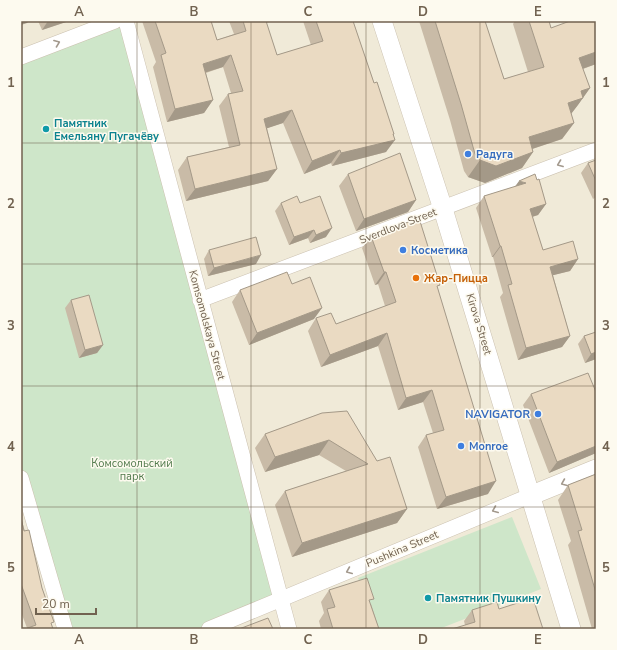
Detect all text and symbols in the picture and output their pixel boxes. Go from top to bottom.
text: A [74,3,84,21]
text: B [190,3,199,21]
text: C [304,3,313,21]
text: D [418,3,428,21]
text: E [534,3,542,21]
one-way arrow [54,39,61,47]
text: 1 [7,74,15,92]
text: 1 [602,74,610,92]
place label: Памятник Емельяну Пугачёву [54,116,159,144]
marker: Памятник Емельяну Пугачёву [41,124,51,134]
place label: Радуга [476,147,513,162]
marker: Радуга [463,149,473,159]
one-way arrow [556,160,563,168]
text: 2 [7,195,15,213]
text: 2 [602,195,610,213]
street label: Sverdlova Street [357,204,439,248]
place label: Косметика [411,243,468,258]
marker: Косметика [398,245,408,255]
street label: Komsomolskaya Street [185,268,229,382]
place label: Жар-Пицца [424,271,488,286]
marker: Жар-Пицца [411,273,421,283]
street label: Kirova Street [463,291,496,357]
text: 3 [7,317,15,335]
text: 3 [602,317,610,335]
place label: NAVIGATOR [465,407,530,422]
marker: NAVIGATOR [533,409,543,419]
text: 4 [7,438,15,456]
text: 4 [602,438,610,456]
place label: Monroe [469,439,508,454]
marker: Monroe [456,441,466,451]
park label: Комсомольский парк [91,456,173,484]
one-way arrow [560,478,567,486]
one-way arrow [492,505,500,513]
street label: Pushkina Street [363,527,441,571]
text: 5 [7,559,15,577]
text: 5 [602,559,610,577]
one-way arrow [346,566,353,574]
scale bar [36,590,96,616]
place label: Памятник Пушкину [436,591,541,606]
marker: Памятник Пушкину [423,593,433,603]
text: 20 m [42,596,70,612]
text: A [74,631,84,649]
text: B [190,631,199,649]
text: C [304,631,313,649]
text: D [418,631,428,649]
text: E [534,631,542,649]

